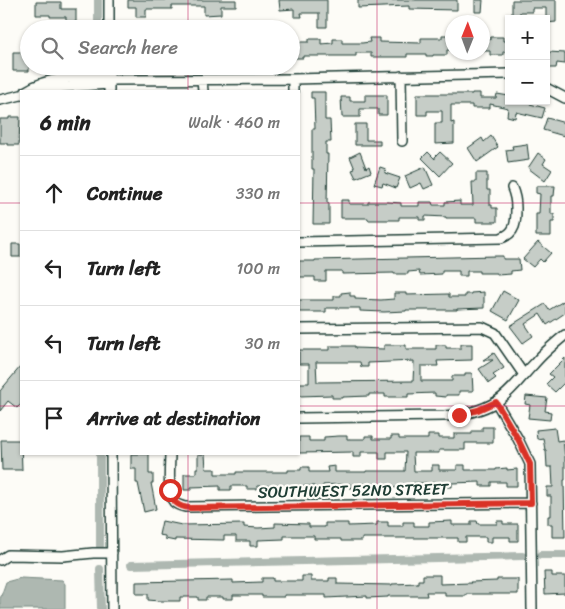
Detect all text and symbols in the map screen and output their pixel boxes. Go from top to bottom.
north arrow [445,15,490,60]
map controls [505,15,550,105]
button: + [505,15,550,60]
search box [20,20,300,75]
text: Search here [78,31,178,64]
icon: search [38,34,66,62]
button: − [505,60,550,105]
text: 6 min [40,104,91,142]
text: Walk · 460 m [188,108,280,137]
text: Continue [87,177,163,210]
icon: ahead [40,179,68,207]
text: 330 m [236,179,280,208]
text: Turn left [87,252,160,285]
icon: left [40,254,68,282]
text: 100 m [236,254,280,283]
text: Turn left [87,327,160,360]
icon: left [40,329,68,357]
text: 30 m [245,329,280,358]
text: Arrive at destination [87,402,260,435]
icon: arrive [40,404,68,432]
route end [448,404,471,427]
street label: SOUTHWEST 52ND STREET [257,474,450,507]
route start [159,479,182,502]

